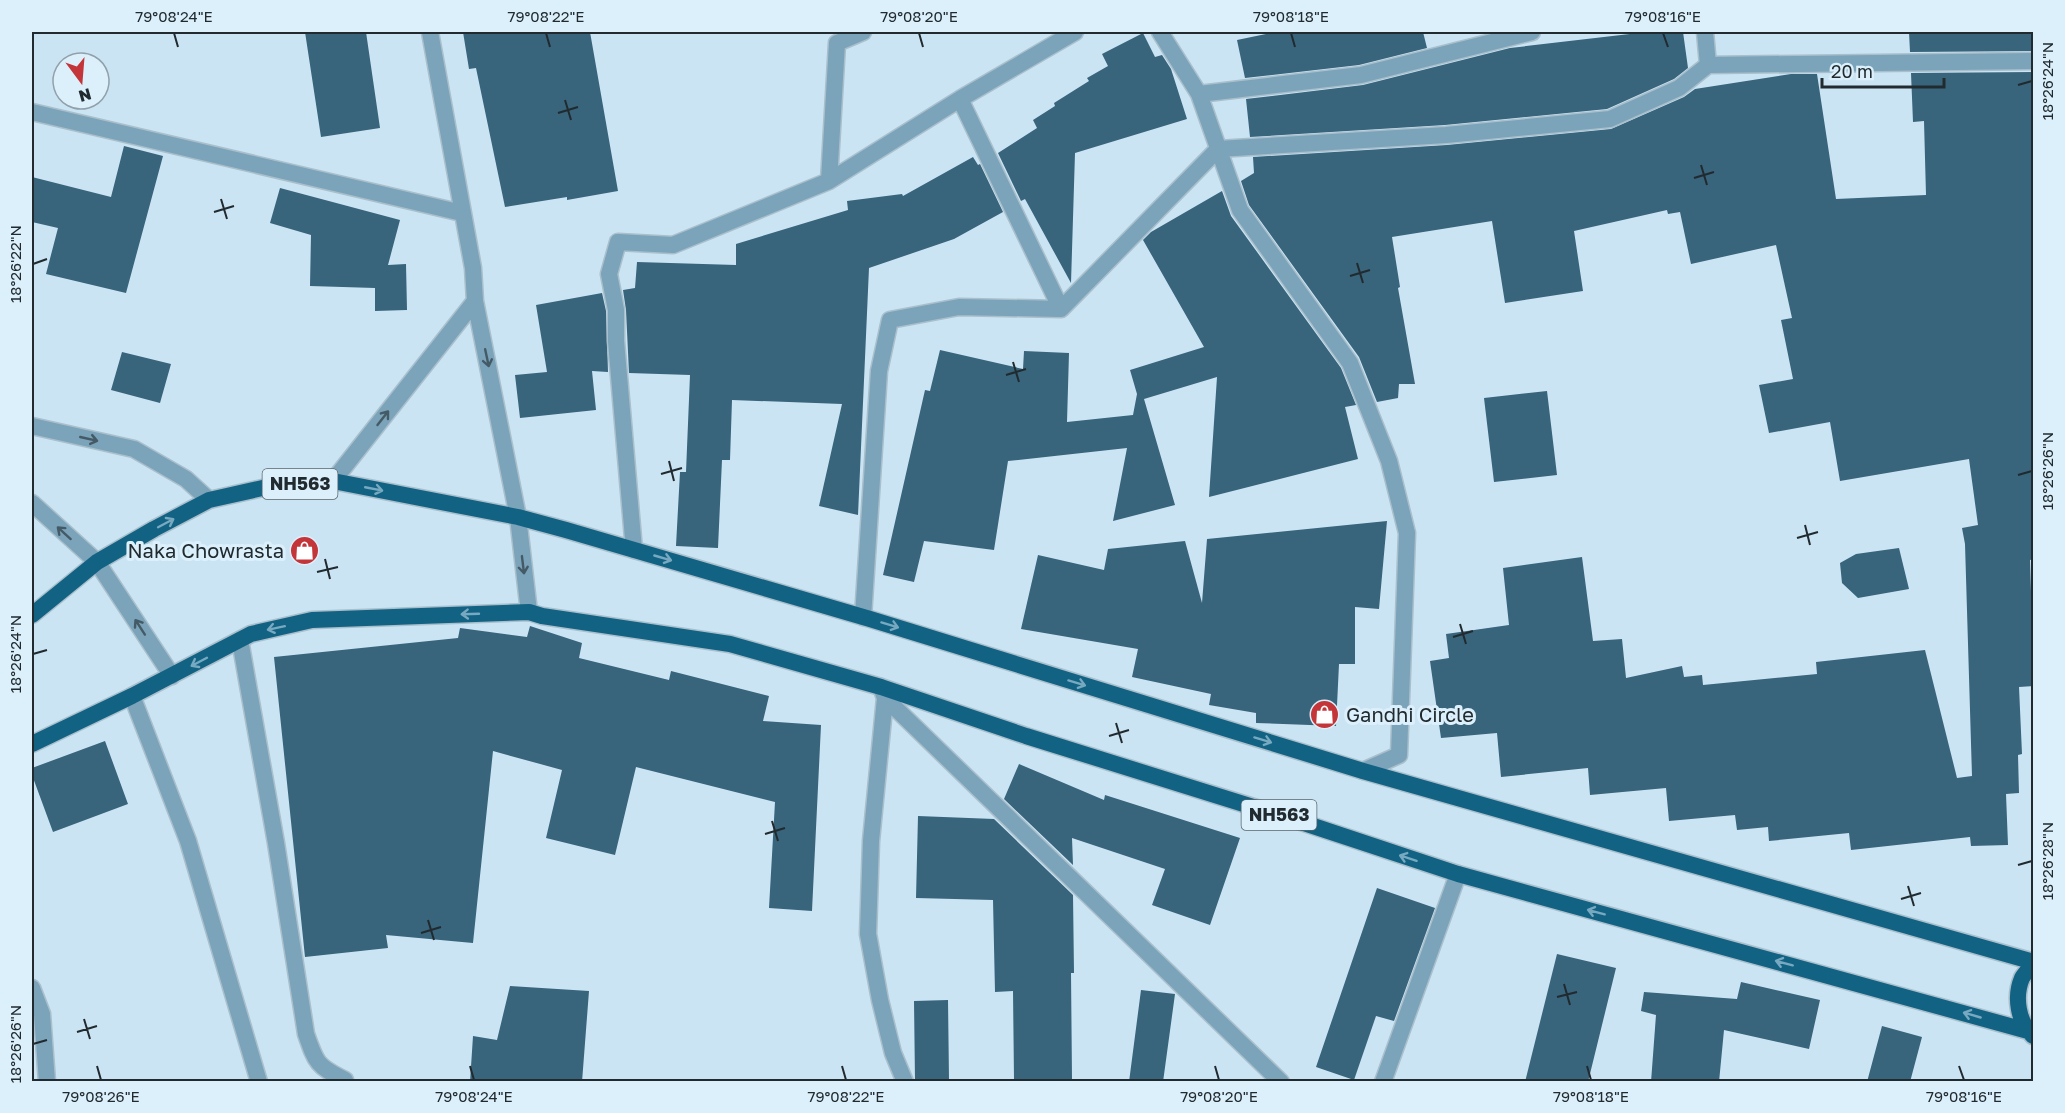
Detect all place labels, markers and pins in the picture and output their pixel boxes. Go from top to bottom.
shop icon: Naka Chowrasta [289,535,321,567]
place label: Naka Chowrasta [127,538,284,562]
shop icon: Gandhi Circle [1309,699,1341,731]
place label: Gandhi Circle [1346,702,1474,726]

